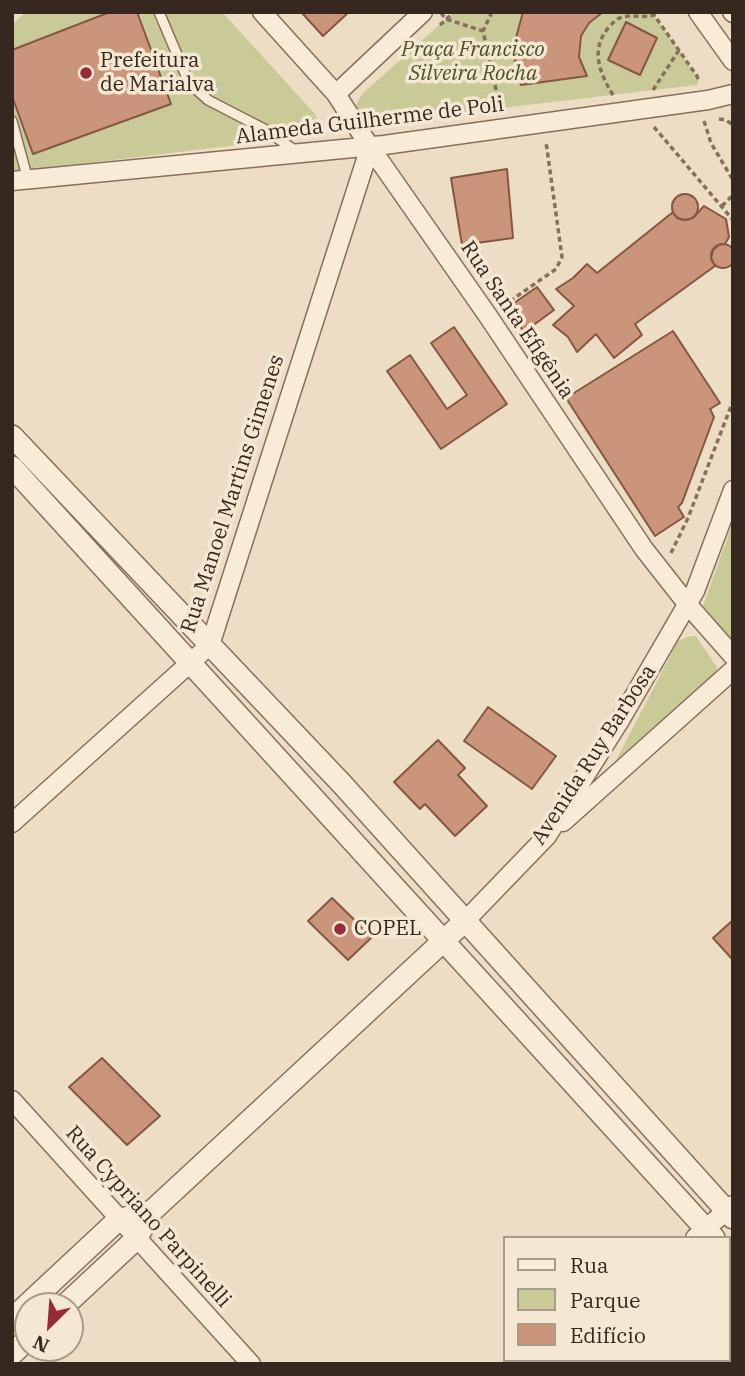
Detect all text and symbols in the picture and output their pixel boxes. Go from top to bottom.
park label: Praça Francisco Silveira Rocha [401,37,545,87]
place label: Prefeitura de Marialva [100,48,215,98]
marker: Prefeitura de Marialva [78,65,94,81]
street label: Alameda Guilherme de Poli [235,92,505,150]
street label: Rua Santa Efigênia [455,236,579,404]
street label: Rua Manoel Martins Gimenes [176,352,290,636]
street label: Avenida Ruy Barbosa [526,660,662,850]
place label: COPEL [354,916,421,942]
marker: COPEL [332,921,348,937]
street label: Rua Cypriano Parpinelli [60,1121,236,1313]
legend [504,1236,731,1362]
text: Rua [570,1251,608,1279]
text: Parque [570,1286,640,1314]
north arrow [14,1292,84,1362]
text: Edifício [570,1321,646,1349]
text: N [29,1330,53,1358]

